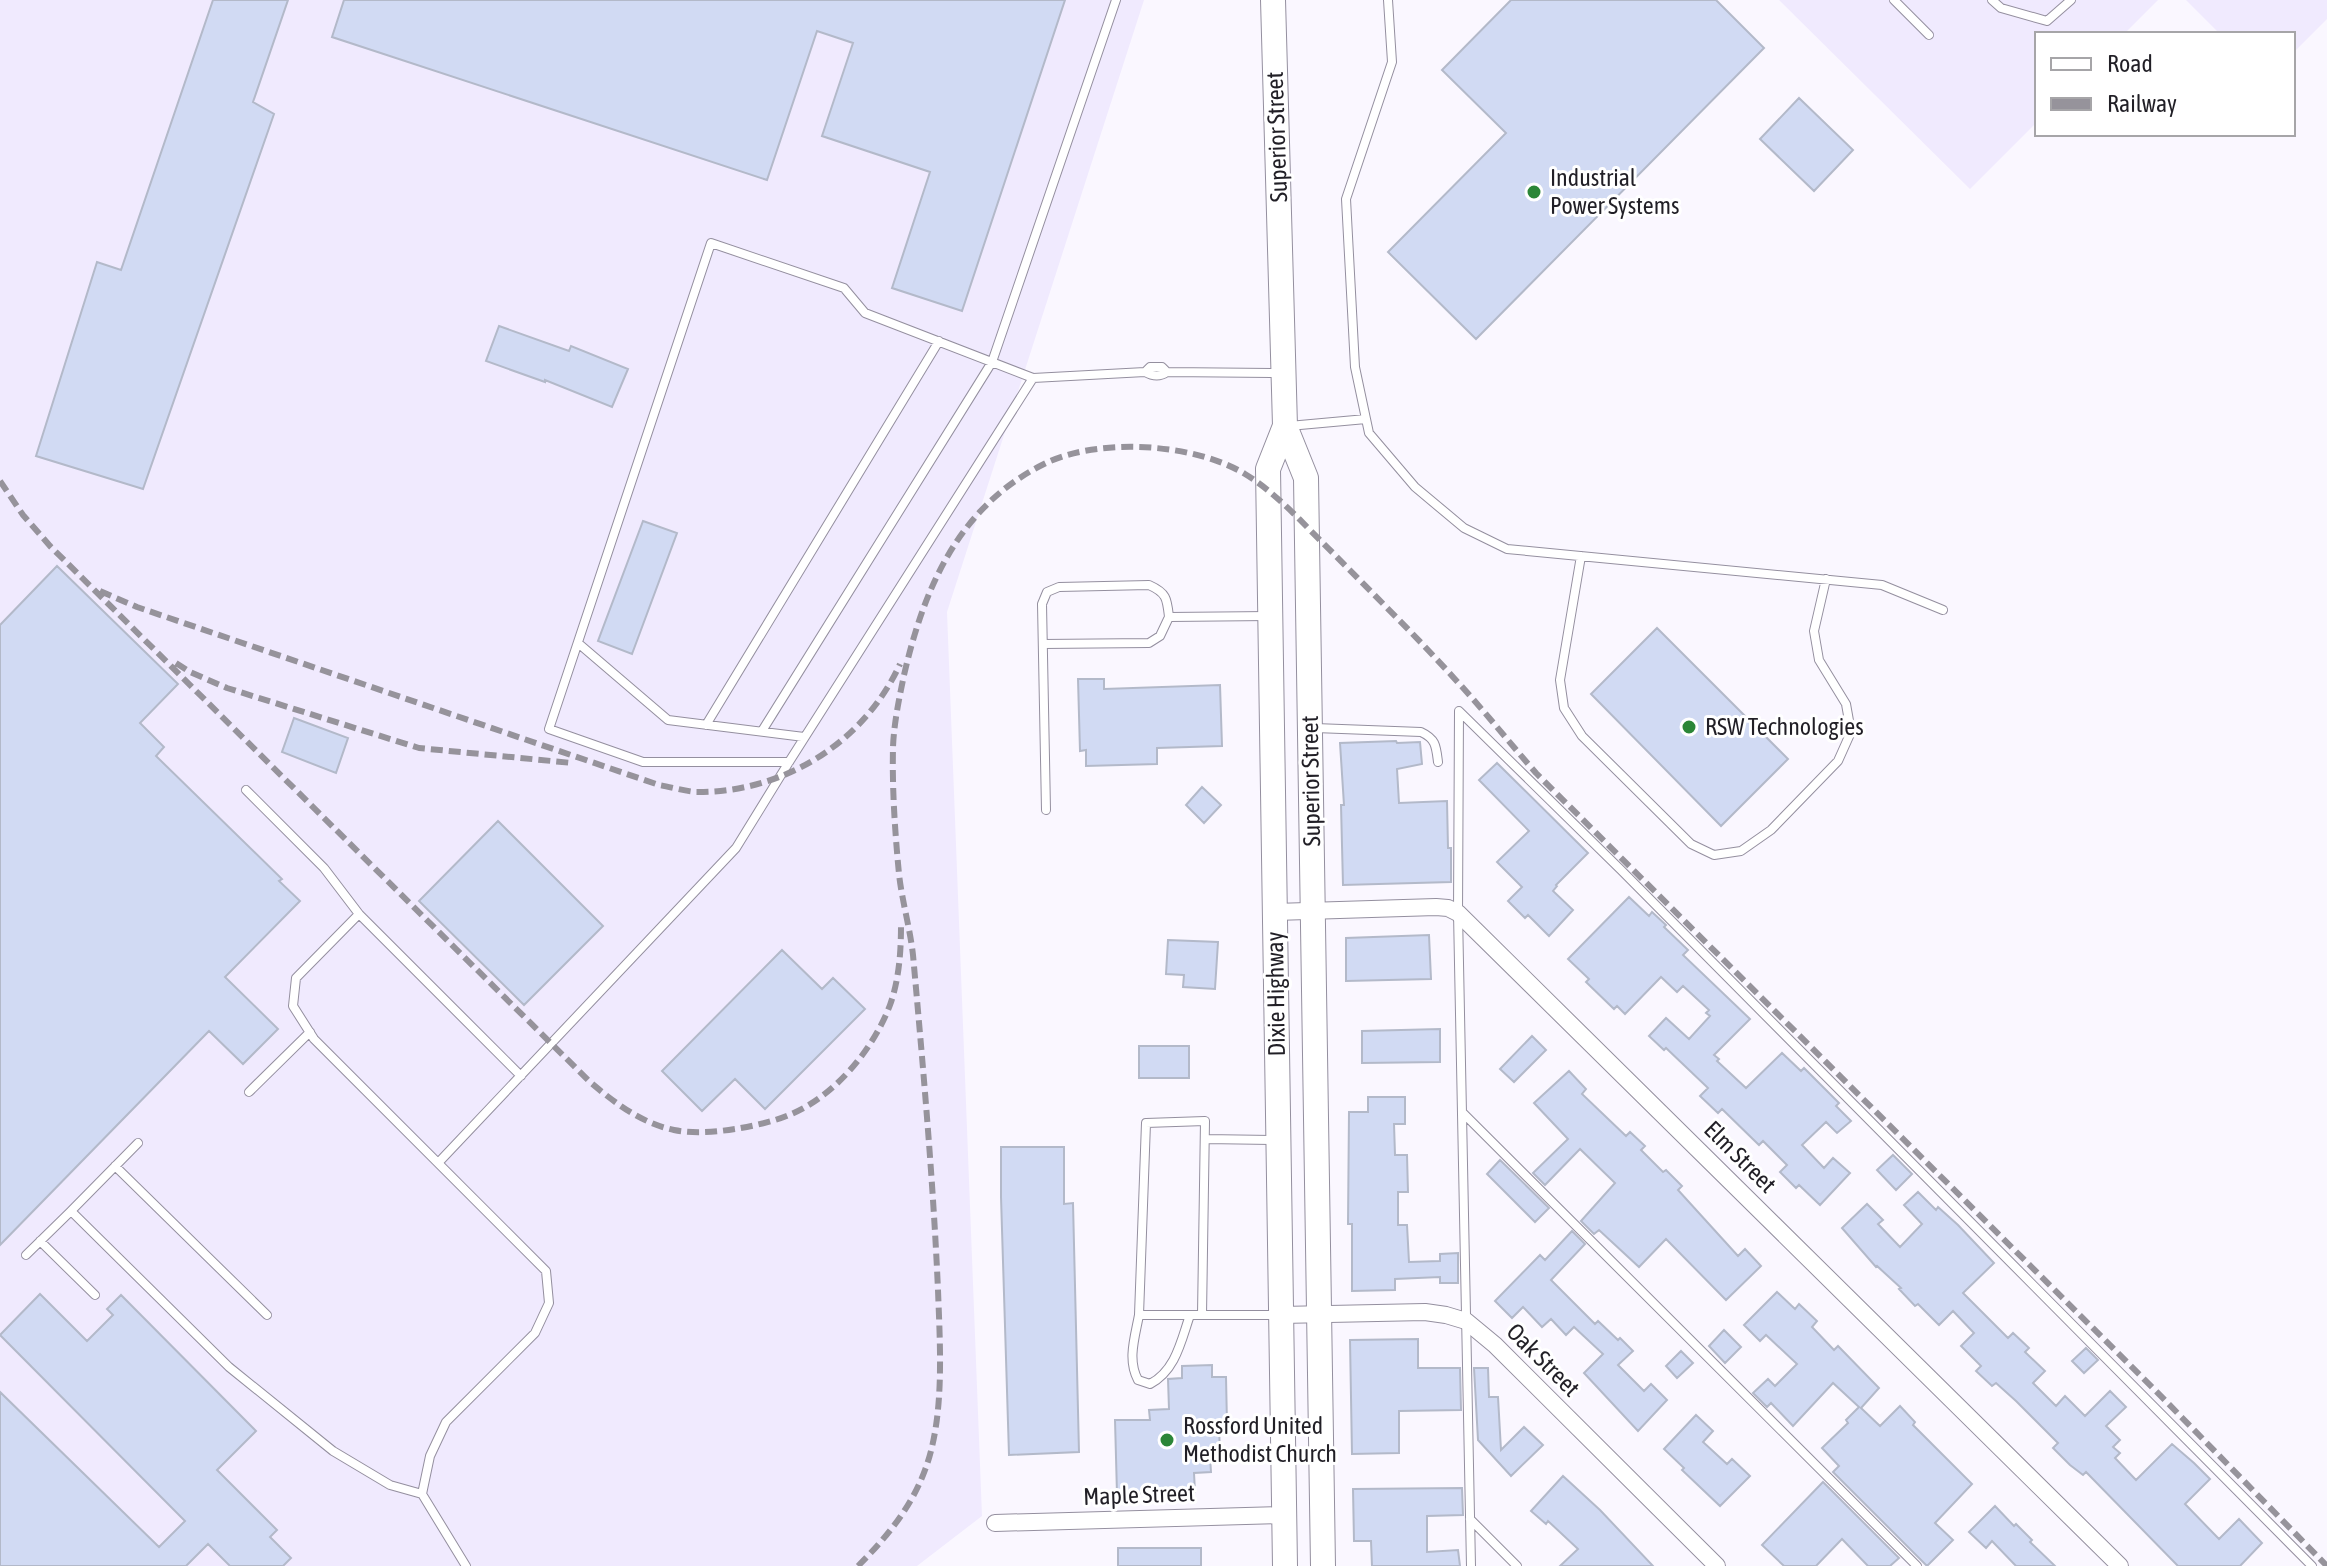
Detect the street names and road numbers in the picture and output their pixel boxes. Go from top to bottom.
street label: Superior Street [1261,71,1292,203]
street label: Superior Street [1296,715,1325,847]
street label: Dixie Highway [1261,931,1290,1057]
street label: Elm Street [1699,1115,1782,1198]
street label: Oak Street [1501,1318,1585,1402]
street label: Maple Street [1083,1479,1195,1510]

